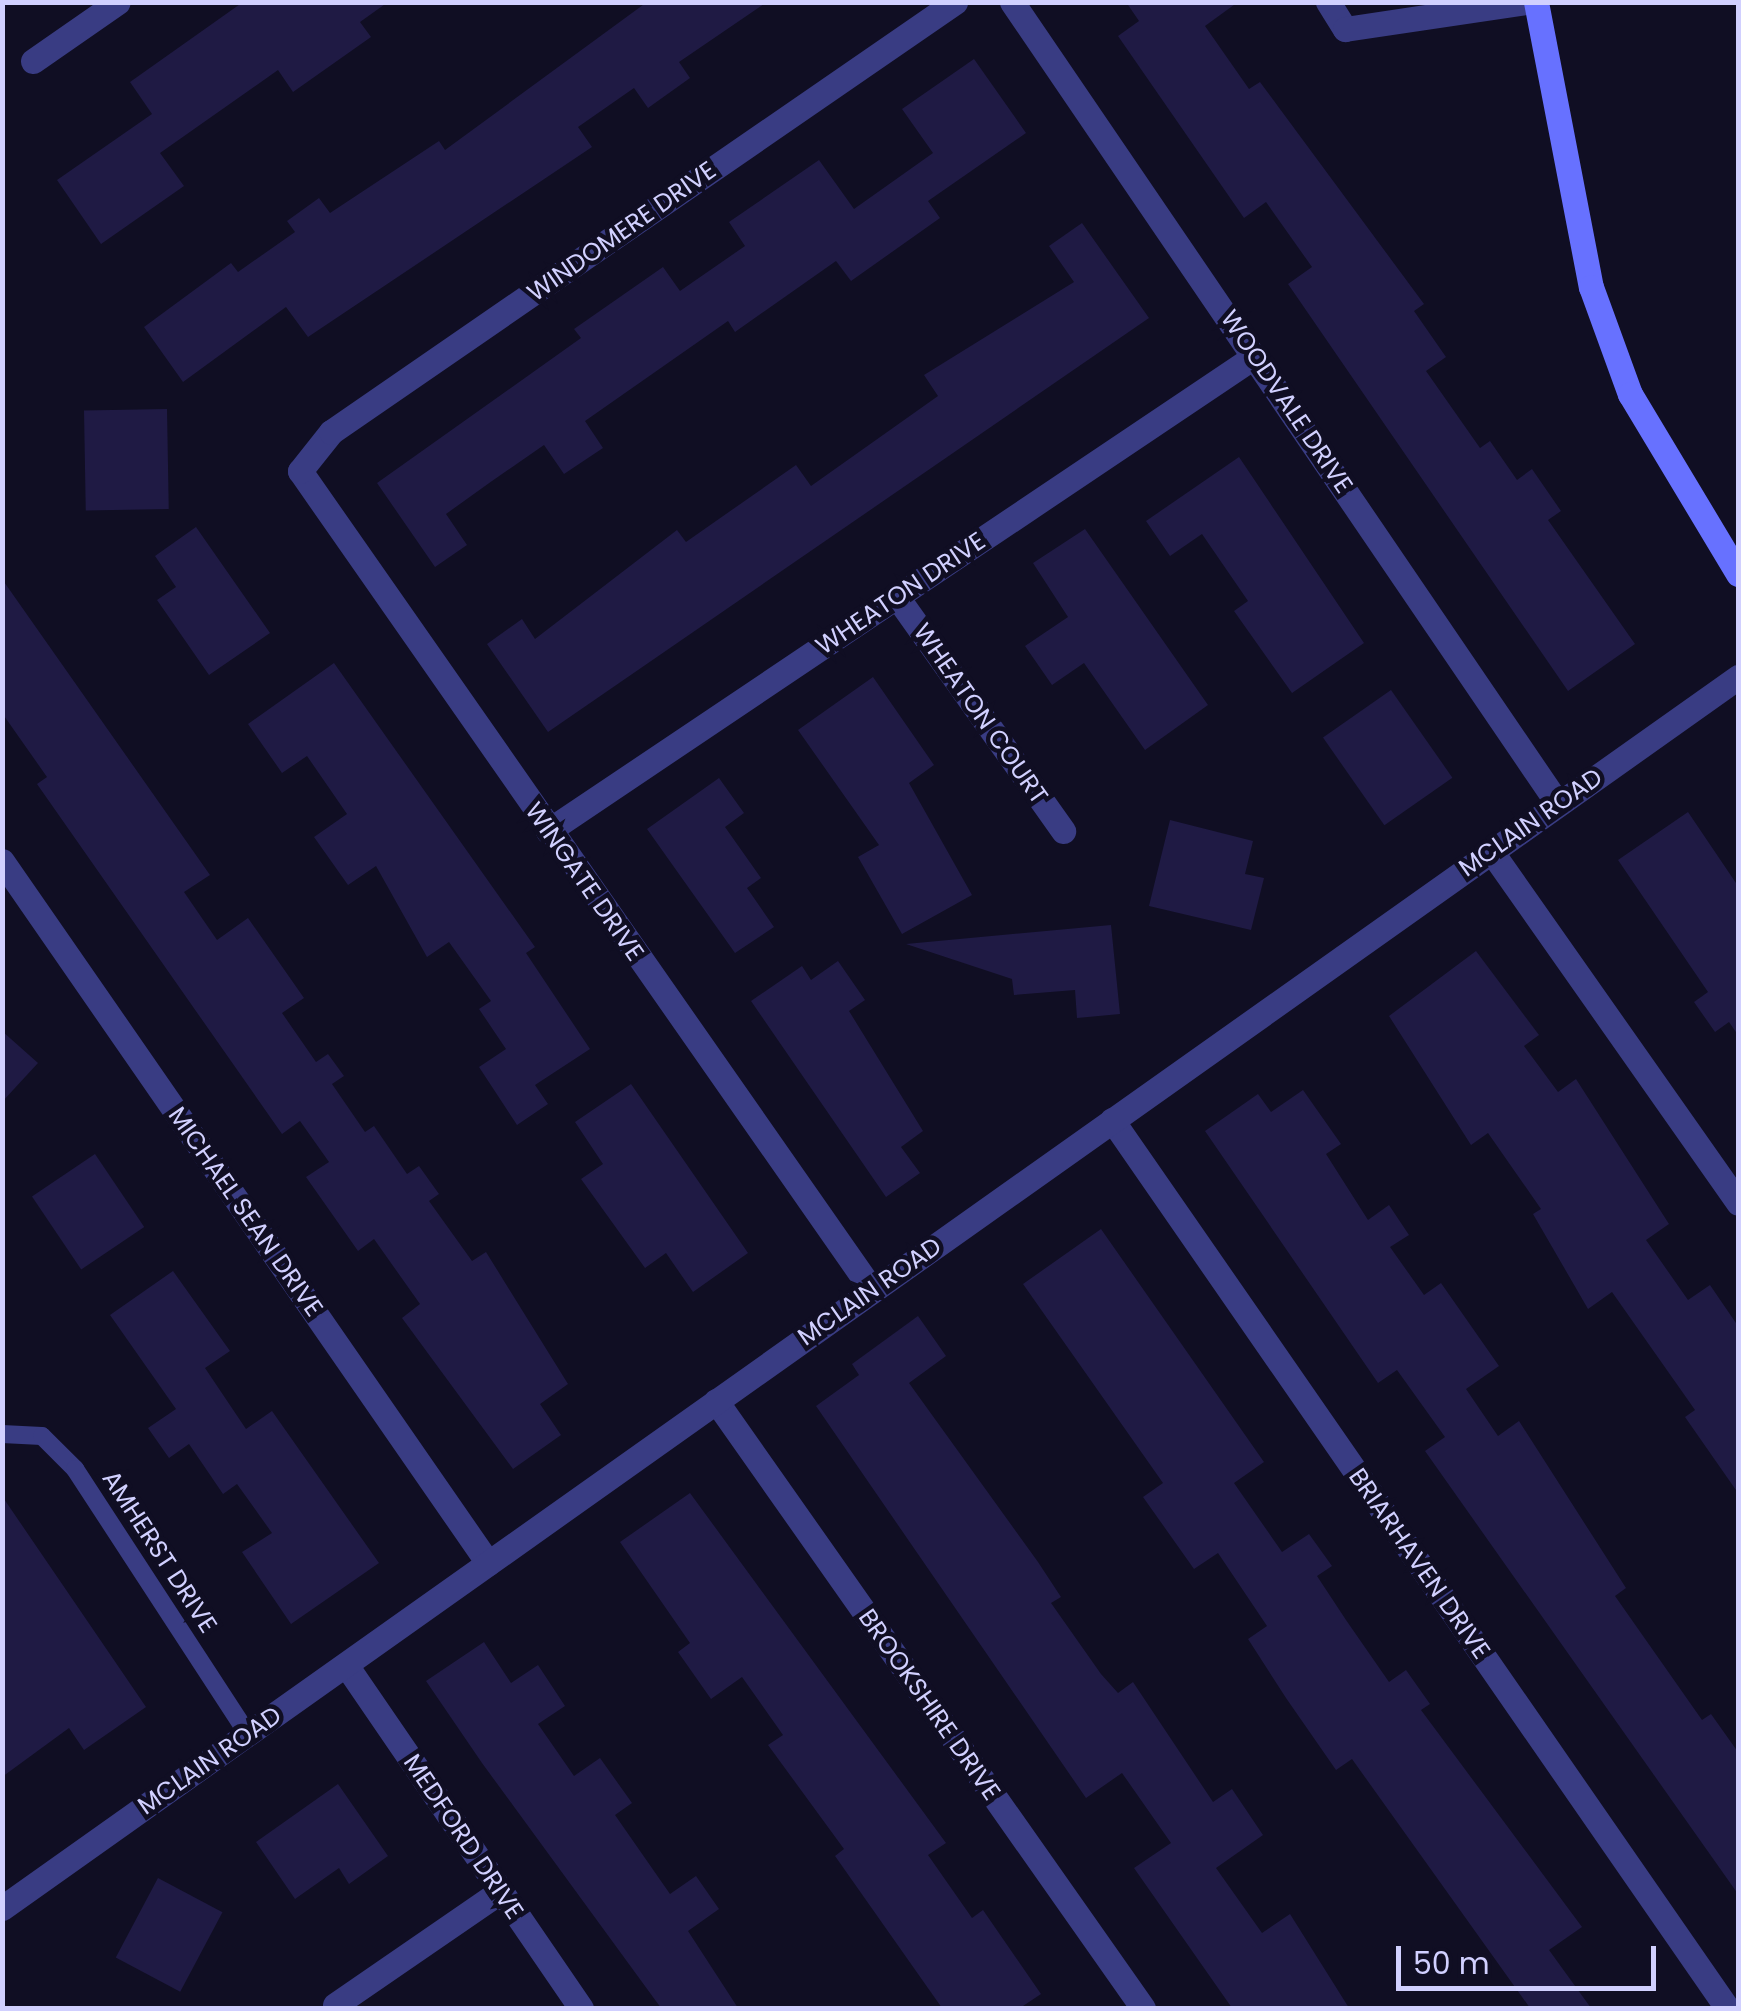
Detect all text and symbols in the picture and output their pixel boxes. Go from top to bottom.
street label: WINDOMERE DRIVE [522,156,722,308]
street label: WOODVALE DRIVE [1214,305,1358,499]
street label: WHEATON DRIVE [811,526,991,662]
street label: WHEATON COURT [907,618,1053,810]
street label: MCLAIN ROAD [1453,762,1609,884]
street label: WINGATE DRIVE [518,797,650,967]
street label: MICHAEL SEAN DRIVE [161,1102,329,1322]
street label: MCLAIN ROAD [792,1231,948,1353]
street label: BRIARHAVEN DRIVE [1342,1463,1496,1665]
street label: AMHERST DRIVE [95,1465,223,1639]
street label: BROOKSHIRE DRIVE [852,1604,1006,1806]
street label: MCLAIN ROAD [132,1700,288,1822]
street label: MEDFORD DRIVE [397,1749,529,1925]
scale bar [1401,1926,1661,1988]
text: 50 m [1413,1942,1490,1985]

